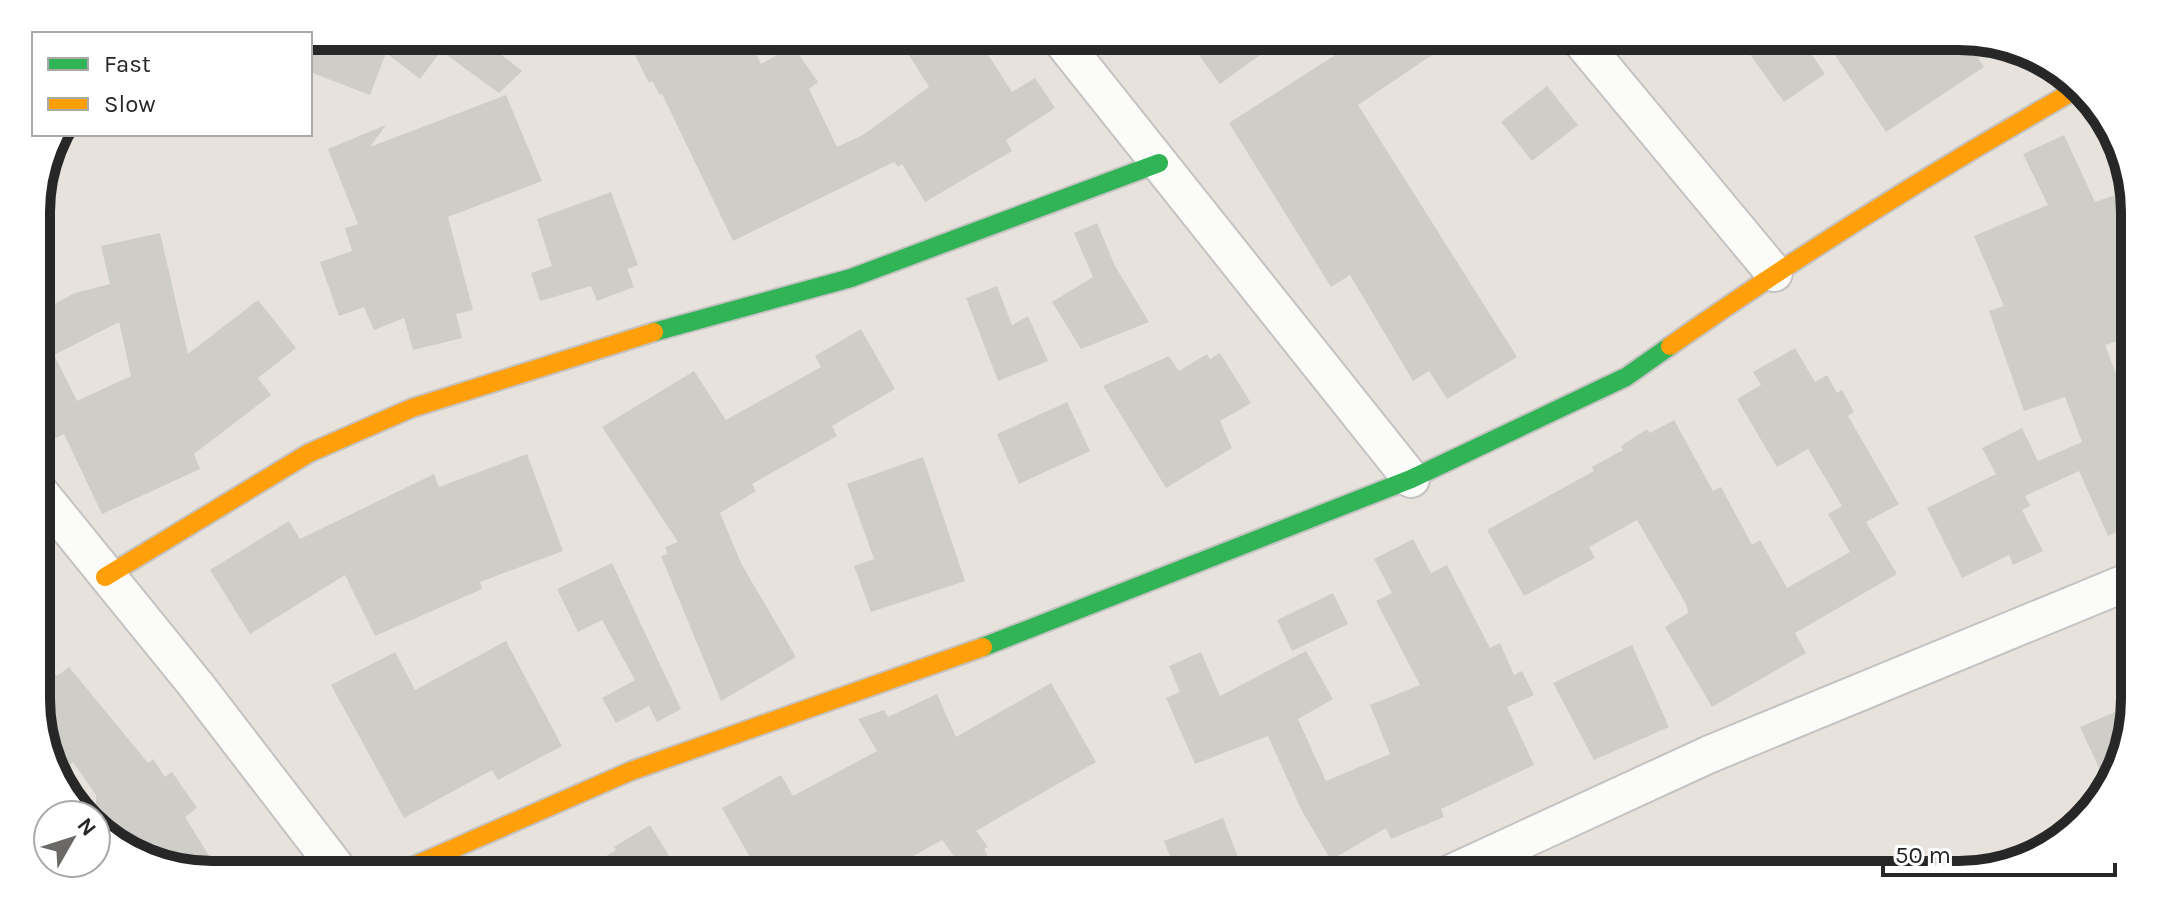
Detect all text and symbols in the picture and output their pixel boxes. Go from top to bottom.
legend [32,32,312,136]
text: Fast [104,50,151,78]
text: Slow [104,90,156,118]
north arrow [32,799,112,879]
text: N [72,813,102,841]
scale bar [1883,827,2115,877]
text: 50 m [1895,841,1951,869]

